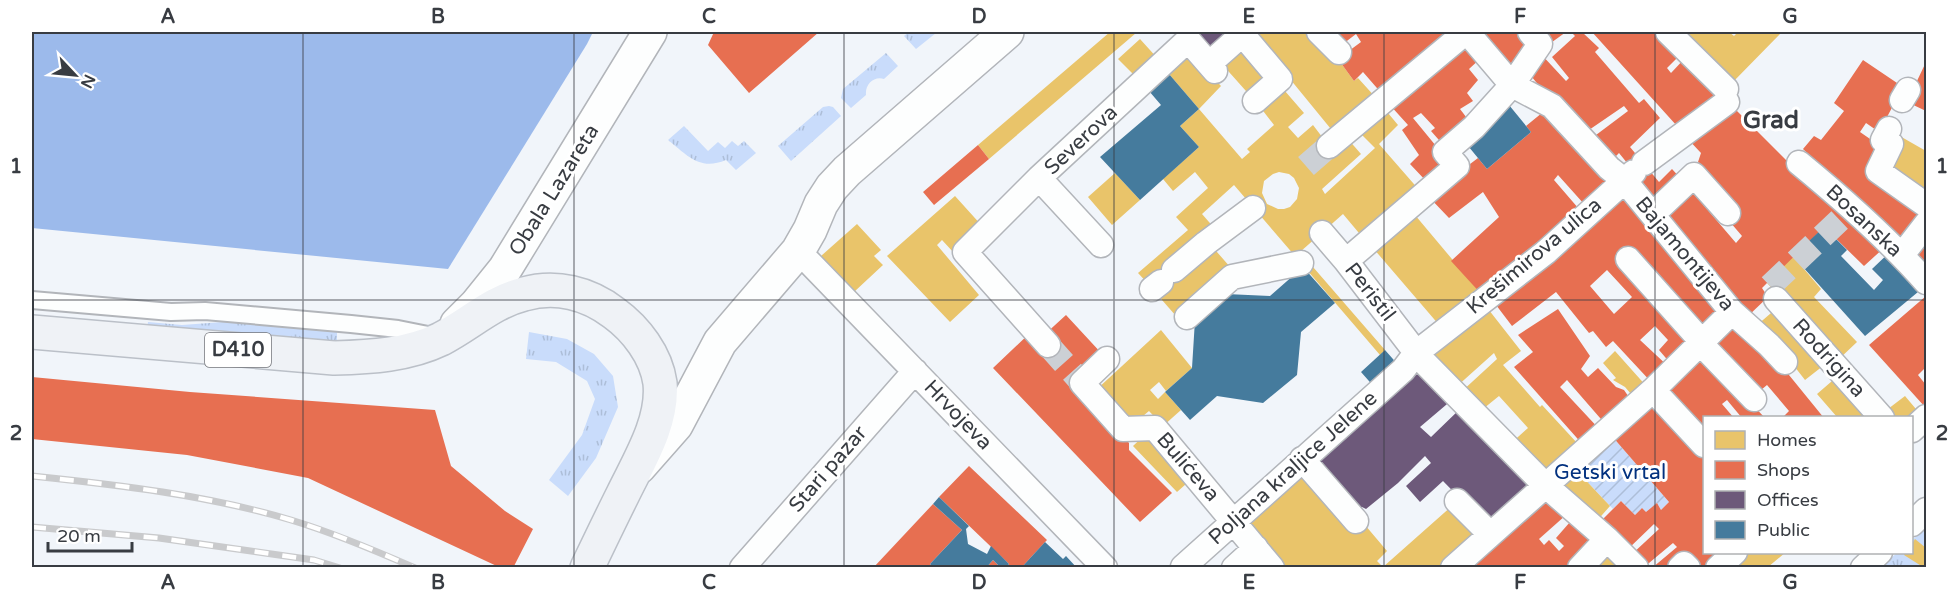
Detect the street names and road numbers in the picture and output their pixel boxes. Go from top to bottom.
street label: Severova [1039,100,1123,180]
street label: Obala Lazareta [504,120,604,260]
street label: Bosanska [1821,179,1907,263]
street label: Krešimirova ulica [1461,192,1607,320]
street label: Bajamontijeva [1630,192,1740,316]
street label: Peristil [1339,258,1401,326]
street label: Rodrigina [1787,313,1871,403]
road number: D410 [205,333,271,367]
street label: Hrvojeva [919,375,997,455]
street label: Poljana kraljice Jelene [1204,386,1382,550]
street label: Stari pazar [784,421,872,517]
street label: Bulićeva [1151,427,1225,507]

